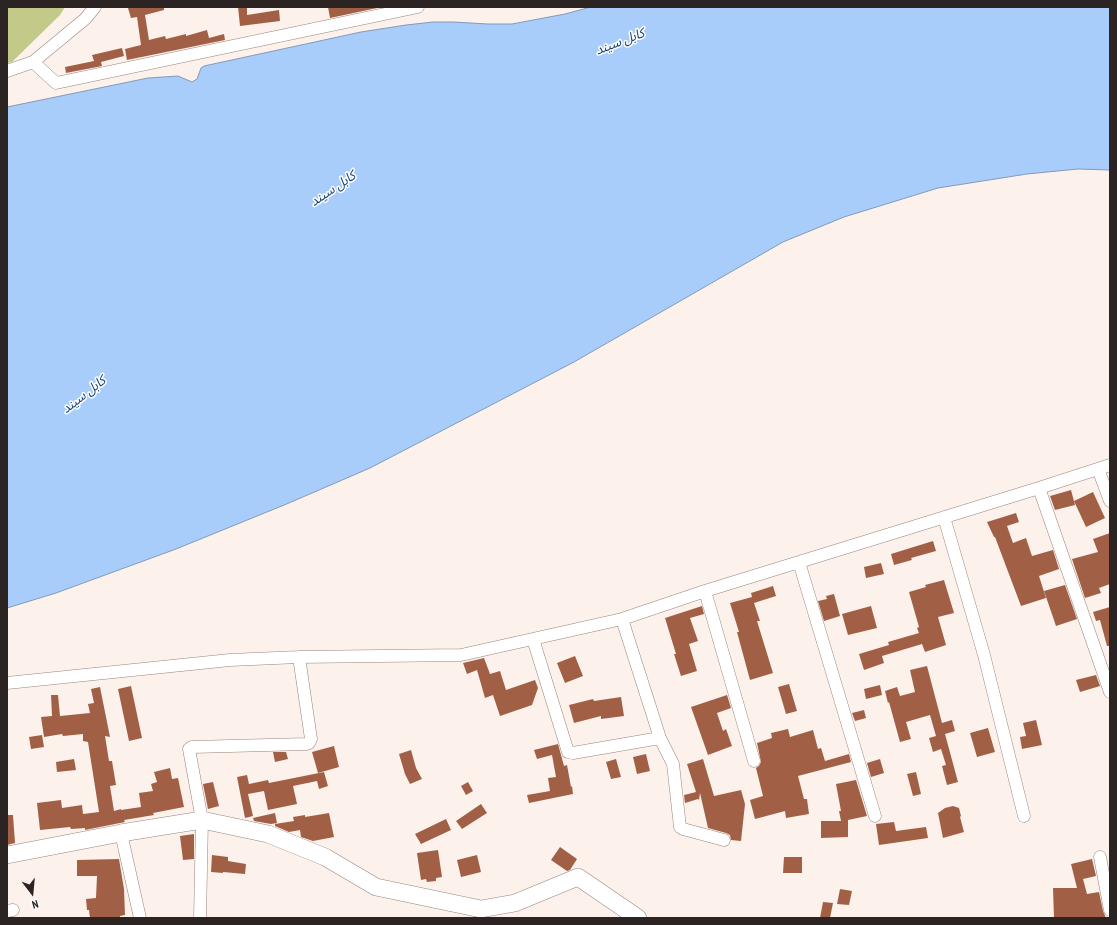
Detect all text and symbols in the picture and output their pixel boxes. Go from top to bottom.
water label: کابل سيند [593,26,647,58]
water label: کابل سيند [307,168,359,210]
water label: کابل سيند [59,373,109,417]
north arrow [12,873,52,913]
text: N [31,897,40,912]

